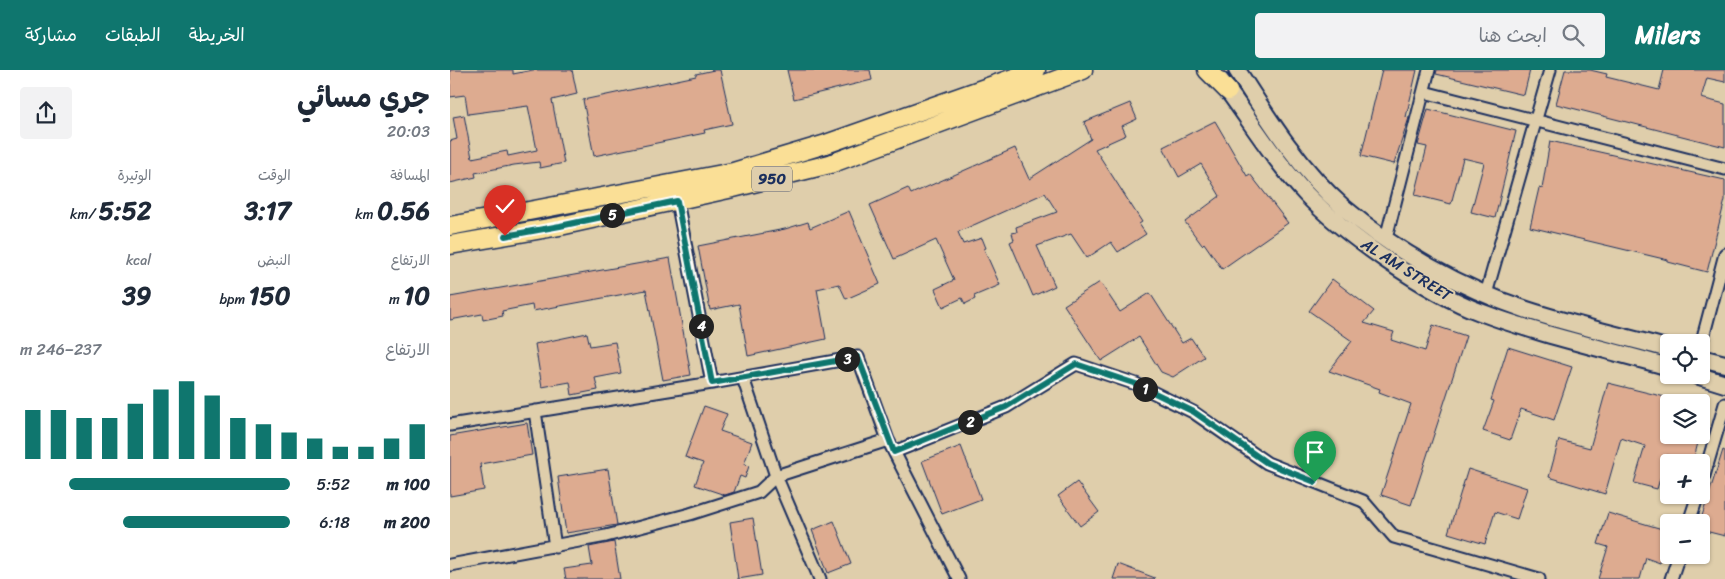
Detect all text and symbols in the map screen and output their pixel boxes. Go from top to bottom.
search box [1255,13,1605,58]
text: Milers [1635,14,1700,56]
text: مشاركة [25,19,77,51]
text: الطبقات [105,19,161,51]
text: الخريطة [189,19,245,51]
text: ابحث هنا [1478,19,1547,52]
icon: search [1559,21,1587,49]
text: جري مسائي [297,73,430,122]
button: share [20,87,72,139]
text: 20:03 [387,117,430,146]
text: الوتيرة [118,163,151,188]
text: الوقت [258,163,291,188]
text: المسافة [390,163,430,188]
road number: 950 [752,166,792,192]
pin [484,185,526,236]
text: 5:52 [99,188,151,233]
text: 3:17 [244,188,291,233]
text: 0.56 [377,188,430,233]
icon: check [491,192,519,220]
text: /km [70,202,99,227]
text: km [355,202,377,227]
pin: 5 [600,202,624,228]
text: 5 [608,203,617,228]
street label: AL AM STREET [1354,229,1459,310]
text: kcal [126,248,151,273]
text: النبض [257,248,291,273]
text: الارتفاع [391,248,430,273]
text: 39 [122,273,151,318]
text: 150 [249,273,291,318]
text: 10 [403,273,430,318]
text: bpm [219,287,249,312]
text: m [389,287,403,312]
pin: 4 [688,314,714,338]
text: 4 [697,314,706,339]
map controls [1660,334,1710,564]
button: locate [1660,334,1710,384]
text: 237–246 m [20,335,101,364]
text: الارتفاع [385,335,430,364]
pin: 3 [834,346,860,372]
text: 3 [844,347,851,372]
pin: 1 [1132,376,1158,402]
text: 1 [1142,377,1149,402]
button: layers [1660,394,1710,444]
pin: 2 [958,410,982,434]
text: 2 [966,410,975,435]
pin [1294,431,1336,482]
icon: arrive [1301,438,1329,466]
button: + [1660,454,1710,504]
text: 5:52 [316,470,350,499]
text: 100 m [386,470,430,499]
text: 6:18 [320,508,350,537]
text: 200 m [384,508,430,537]
button: − [1660,514,1710,564]

